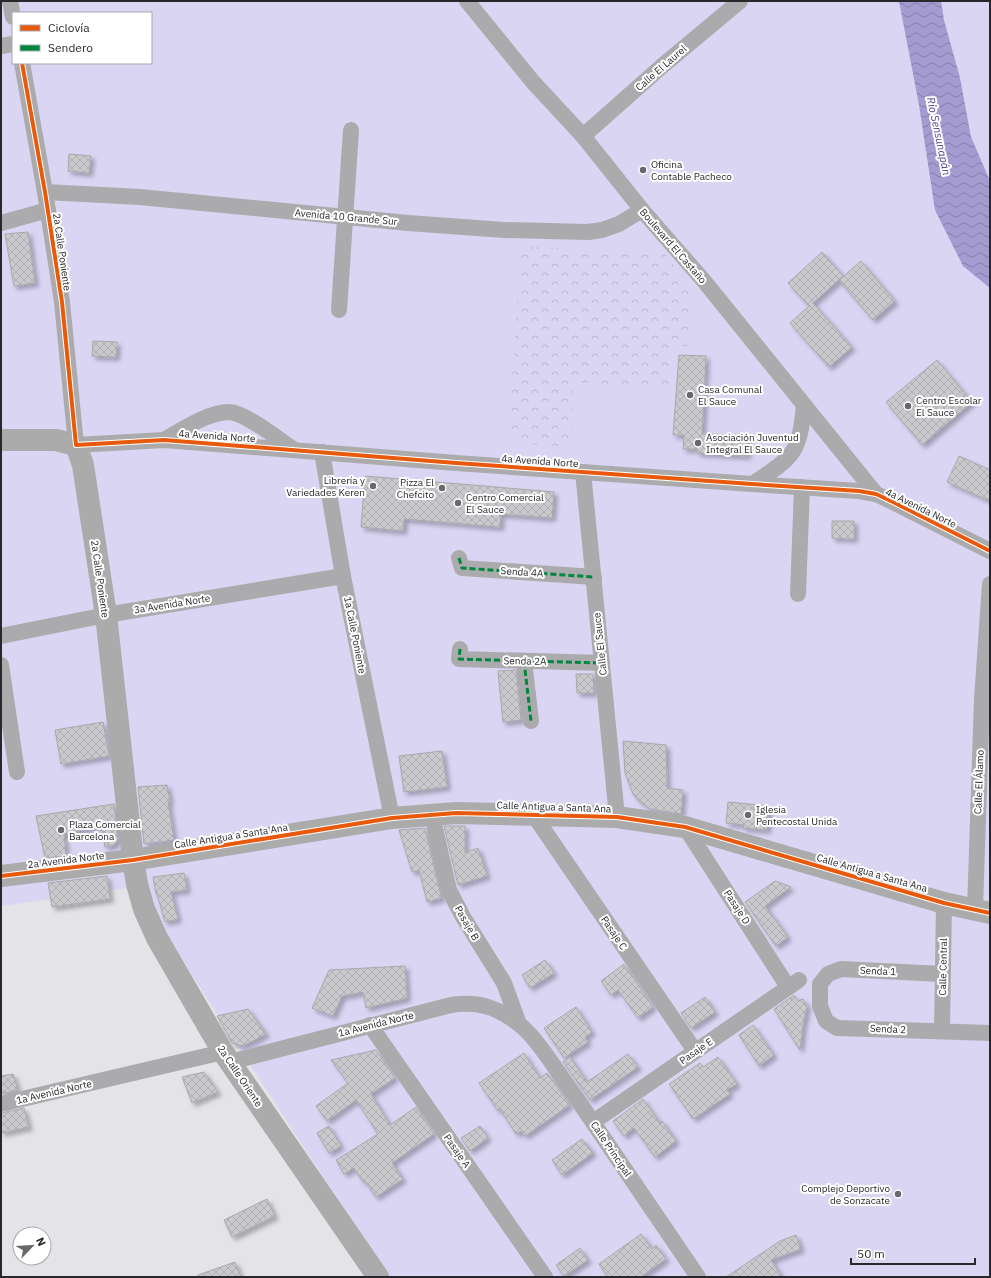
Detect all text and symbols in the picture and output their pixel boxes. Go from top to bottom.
legend [12,12,152,64]
text: Ciclovía [48,20,90,35]
text: Sendero [48,40,93,55]
street label: Calle El Laurel [633,42,689,94]
water label: Río Sensunapán [924,96,954,176]
place label: Oficina Contable Pacheco [651,158,732,183]
marker: Oficina Contable Pacheco [638,165,648,175]
street label: Avenida 10 Grande Sur [294,206,398,228]
street label: Boulevard El Castaño [637,206,709,287]
street label: 2a Calle Poniente [50,212,74,292]
place label: Casa Comunal El Sauce [698,383,762,408]
marker: Casa Comunal El Sauce [685,390,695,400]
place label: Centro Escolar El Sauce [916,394,982,419]
marker: Centro Escolar El Sauce [903,401,913,411]
street label: 4a Avenida Norte [178,427,256,445]
place label: Asociación Juventud Integral El Sauce [706,431,799,456]
marker: Asociación Juventud Integral El Sauce [693,438,703,448]
street label: 4a Avenida Norte [501,452,579,470]
place label: Librería y Variedades Keren [286,474,365,499]
place label: Pizza El Chefcito [397,476,434,501]
marker: Librería y Variedades Keren [368,481,378,491]
marker: Pizza El Chefcito [437,483,447,493]
street label: 4a Avenida Norte [883,485,959,531]
place label: Centro Comercial El Sauce [466,491,544,516]
marker: Centro Comercial El Sauce [453,498,463,508]
street label: 2a Calle Poniente [88,539,112,619]
street label: Senda 4A [500,564,544,580]
street label: 3a Avenida Norte [133,591,212,616]
street label: 1a Calle Poniente [341,595,369,675]
street label: Calle El Sauce [590,611,610,676]
street label: Senda 2A [503,654,547,668]
street label: Calle El Álamo [971,749,987,814]
street label: Calle Antigua a Santa Ana [496,799,612,816]
place label: Iglesia Pentecostal Unida [756,803,838,828]
marker: Iglesia Pentecostal Unida [743,810,753,820]
place label: Plaza Comercial Barcelona [69,818,141,843]
street label: Calle Antigua a Santa Ana [173,821,289,851]
marker: Plaza Comercial Barcelona [56,825,66,835]
street label: 2a Avenida Norte [27,849,106,871]
street label: Calle Antigua a Santa Ana [815,851,930,895]
street label: Pasaje D [721,887,753,927]
street label: Pasaje B [452,903,482,943]
street label: Pasaje C [598,914,630,952]
street label: Calle Central [936,938,950,996]
street label: Senda 1 [860,964,896,978]
street label: 1a Avenida Norte [337,1008,416,1040]
street label: Senda 2 [870,1022,906,1036]
street label: Pasaje E [677,1035,715,1067]
street label: 2a Calle Oriente [215,1043,266,1110]
street label: 1a Avenida Norte [15,1077,94,1107]
street label: Calle Principal [588,1119,634,1179]
street label: Pasaje A [441,1132,474,1171]
place label: Complejo Deportivo de Sonzacate [801,1182,890,1207]
marker: Complejo Deportivo de Sonzacate [893,1189,903,1199]
north arrow [12,1226,52,1266]
text: N [33,1235,49,1248]
scale bar [851,1240,975,1266]
text: 50 m [857,1246,885,1261]

